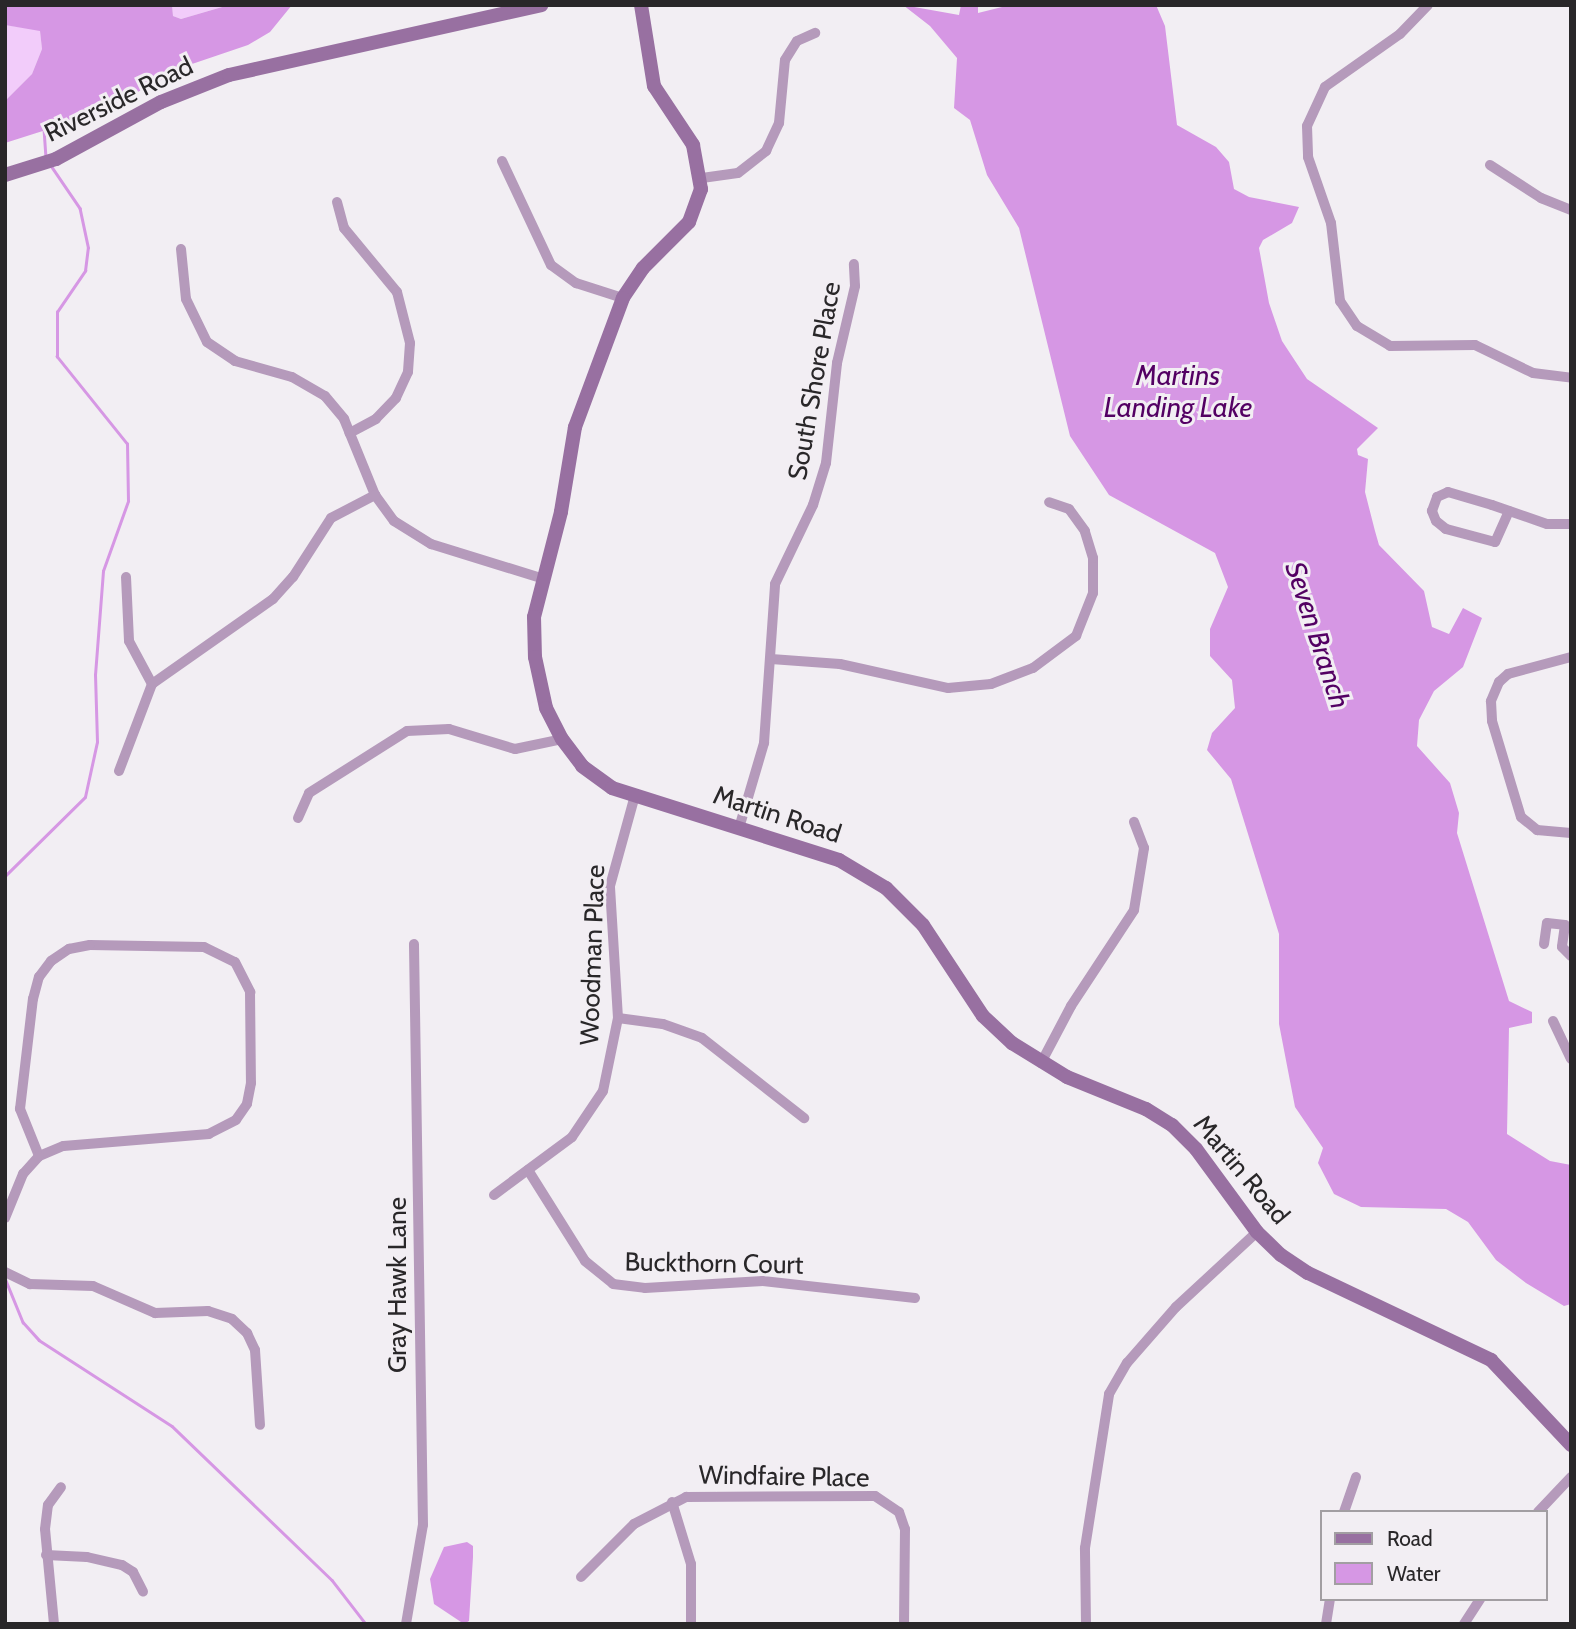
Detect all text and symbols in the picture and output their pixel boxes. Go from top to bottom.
street label: Riverside Road [40,51,198,149]
street label: South Shore Place [782,280,848,482]
water label: Martins Landing Lake [1104,358,1252,424]
water label: Seven Branch [1278,557,1358,713]
street label: Martin Road [709,780,845,850]
street label: Woodman Place [574,864,612,1046]
street label: Martin Road [1186,1109,1296,1231]
street label: Gray Hawk Lane [382,1197,414,1373]
street label: Buckthorn Court [624,1247,804,1281]
street label: Windfaire Place [698,1460,870,1494]
legend [1320,1510,1548,1601]
text: Road [1387,1526,1433,1551]
text: Water [1387,1561,1440,1586]

